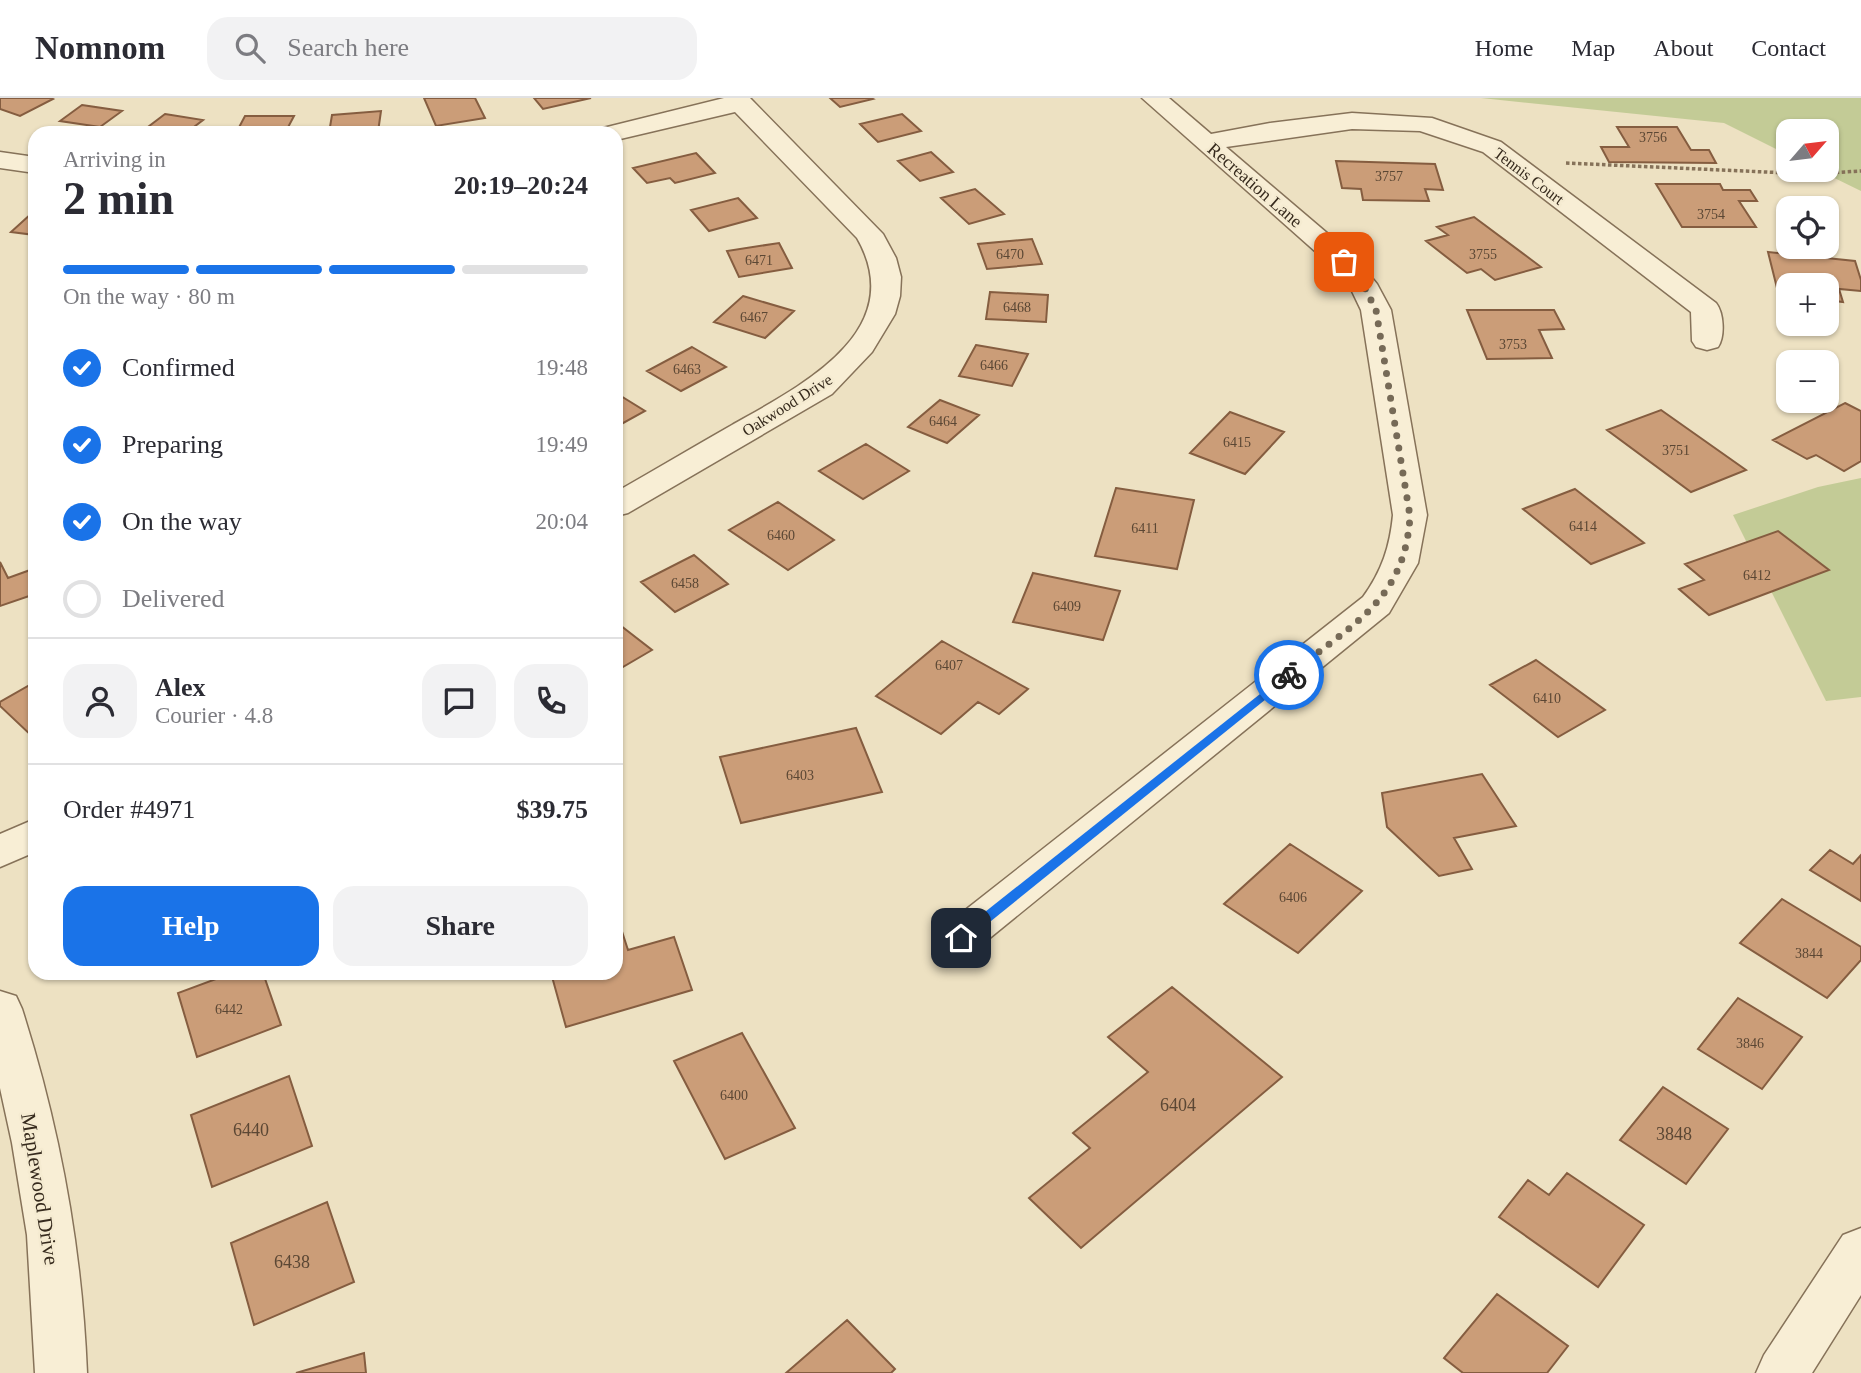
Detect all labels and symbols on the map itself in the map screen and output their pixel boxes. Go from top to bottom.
north arrow [1776,119,1839,182]
house number: 3756 [1639,130,1667,145]
street label: Recreation Lane [1204,139,1306,231]
street label: Tennis Court [1491,144,1568,208]
house number: 3757 [1375,169,1403,184]
house number: 3754 [1697,207,1725,222]
pin [1314,232,1374,292]
house number: 6470 [996,247,1024,262]
house number: 3755 [1469,247,1497,262]
house number: 6471 [745,253,773,268]
house number: 6468 [1003,300,1031,315]
house number: 6467 [740,310,768,325]
house number: 3753 [1499,337,1527,352]
house number: 6466 [980,358,1008,373]
house number: 6463 [673,362,701,377]
street label: Oakwood Drive [739,371,835,439]
house number: 6464 [929,414,957,429]
house number: 6415 [1223,435,1251,450]
house number: 3751 [1662,443,1690,458]
house number: 6414 [1569,519,1597,534]
house number: 6411 [1131,521,1159,536]
house number: 6460 [767,528,795,543]
house number: 6412 [1743,568,1771,583]
house number: 6458 [671,576,699,591]
house number: 6409 [1053,599,1081,614]
courier [1254,640,1324,710]
house number: 6407 [935,658,963,673]
house number: 6410 [1533,691,1561,706]
house number: 6403 [786,768,814,783]
house number: 6406 [1279,890,1307,905]
pin [931,908,991,968]
house number: 3844 [1795,946,1823,961]
house number: 6442 [215,1002,243,1017]
house number: 3846 [1736,1036,1764,1051]
house number: 6400 [720,1088,748,1103]
house number: 6404 [1160,1095,1196,1115]
street label: Maplewood Drive [16,1111,64,1267]
house number: 6440 [233,1120,269,1140]
house number: 3848 [1656,1124,1692,1144]
house number: 6438 [274,1252,310,1272]

